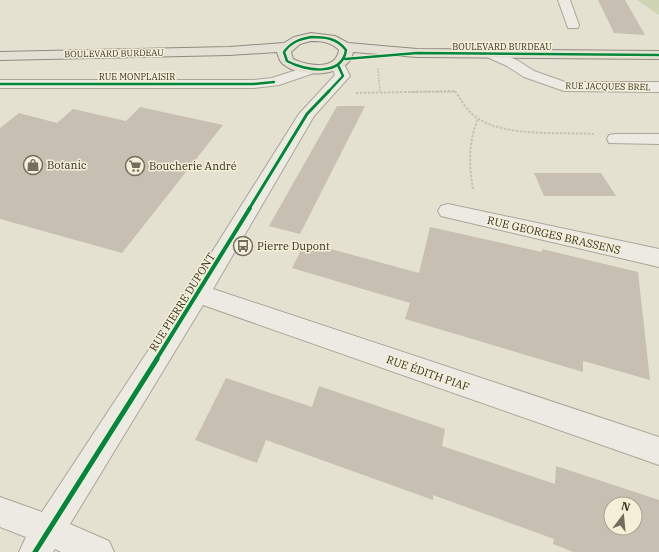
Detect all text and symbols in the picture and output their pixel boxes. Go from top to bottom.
street label: BOULEVARD BURDEAU [452,41,552,52]
street label: BOULEVARD BURDEAU [64,47,164,59]
street label: RUE MONPLAISIR [99,71,175,82]
street label: RUE JACQUES BREL [565,80,651,92]
shop icon: Botanic [22,154,44,176]
supermarket icon: Boucherie André [124,155,146,177]
place label: Botanic [47,158,87,172]
place label: Boucherie André [149,159,237,173]
street label: RUE GEORGES BRASSENS [486,213,622,257]
bus stop icon: Pierre Dupont [232,235,254,257]
place label: Pierre Dupont [257,239,330,253]
street label: RUE PIERRE DUPONT [146,250,218,354]
street label: RUE ÉDITH PIAF [385,352,472,394]
north arrow [603,496,643,536]
text: N [620,498,632,514]

